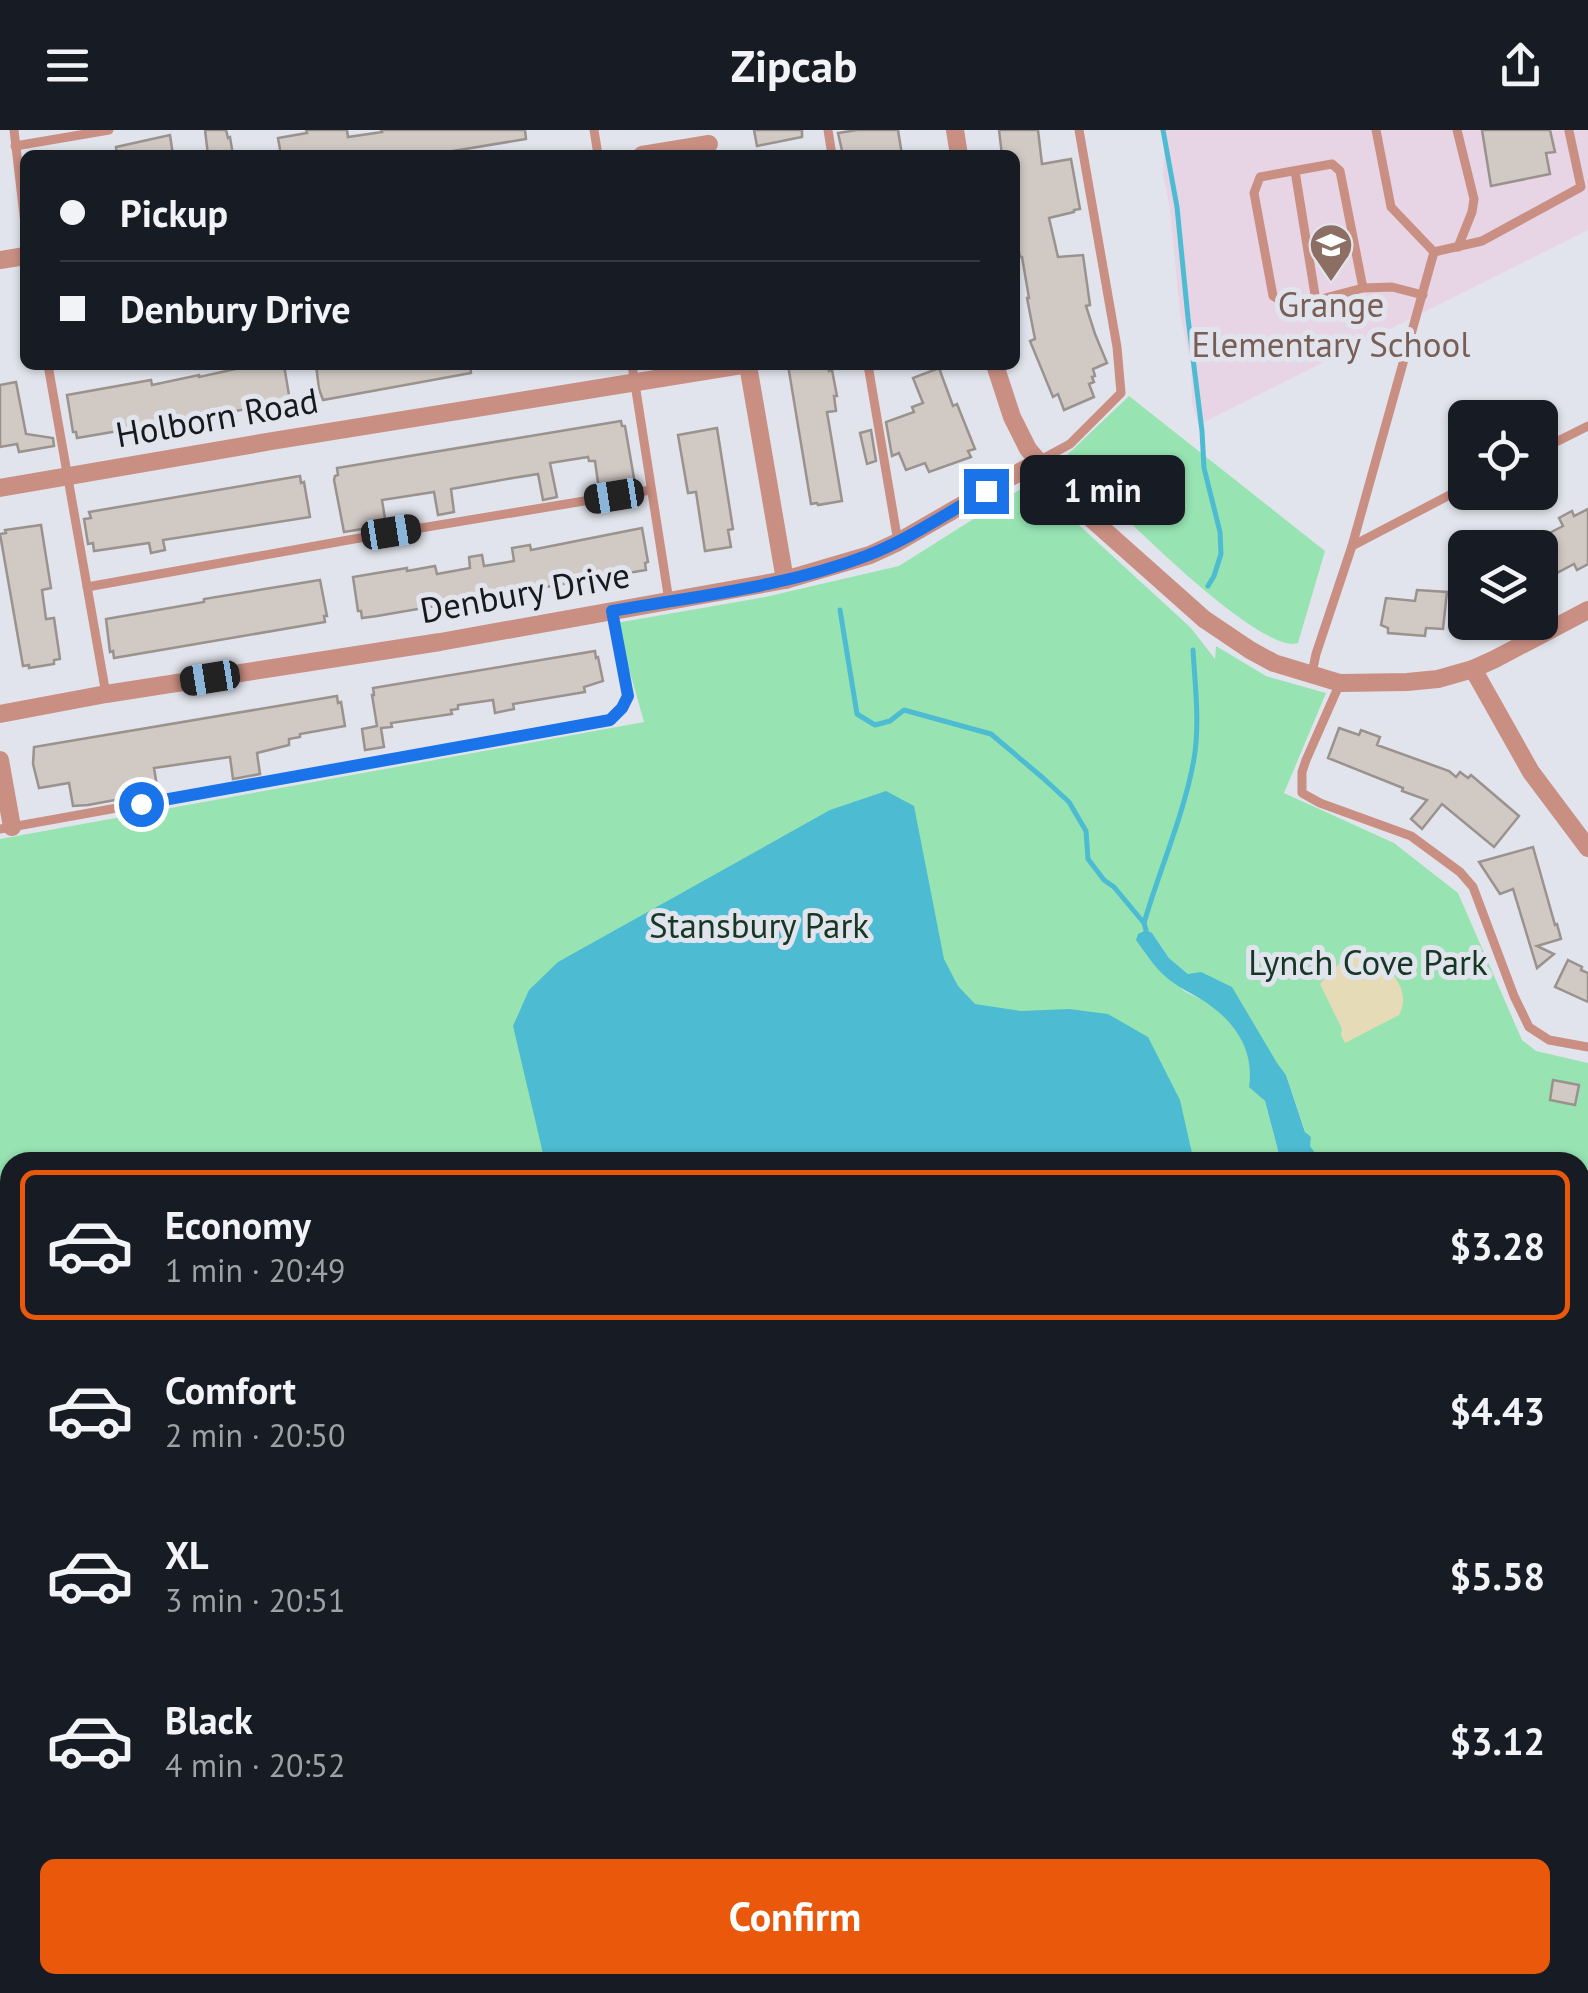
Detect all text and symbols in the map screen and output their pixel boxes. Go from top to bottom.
text: Zipcab [731,36,857,94]
icon: menu [40,38,95,93]
icon: share [1493,38,1548,93]
text: Pickup [120,188,228,237]
school or university icon: Grange Elementary School [1308,222,1354,283]
place label: Grange Elementary School [1192,281,1470,367]
text: Denbury Drive [120,284,350,333]
street label: Holborn Road [112,377,322,457]
map controls [1448,400,1558,640]
button: locate [1448,400,1558,510]
callout: 1 min [1021,456,1186,526]
route end [964,469,1009,514]
text: 1 min [1063,469,1142,511]
car [582,476,646,516]
car [359,512,423,552]
button: layers [1448,530,1558,640]
street label: Denbury Drive [416,551,633,633]
car [178,658,242,698]
route start [119,782,164,827]
park label: Stansbury Park [649,902,869,948]
park label: Lynch Cove Park [1248,939,1488,985]
icon: car [45,1200,135,1290]
text: Economy [165,1200,311,1249]
text: $3.28 [1449,1221,1545,1270]
text: 1 min · 20:49 [165,1249,345,1291]
icon: car [45,1365,135,1455]
text: Comfort [165,1365,296,1414]
text: $4.43 [1449,1386,1545,1435]
text: 2 min · 20:50 [165,1414,345,1456]
icon: car [45,1530,135,1620]
text: XL [165,1530,209,1579]
text: $5.58 [1449,1551,1545,1600]
text: 3 min · 20:51 [165,1579,345,1621]
icon: car [45,1695,135,1785]
text: Black [165,1695,253,1744]
text: $3.12 [1449,1716,1545,1765]
text: 4 min · 20:52 [165,1744,345,1786]
button: Confirm [40,1859,1550,1974]

